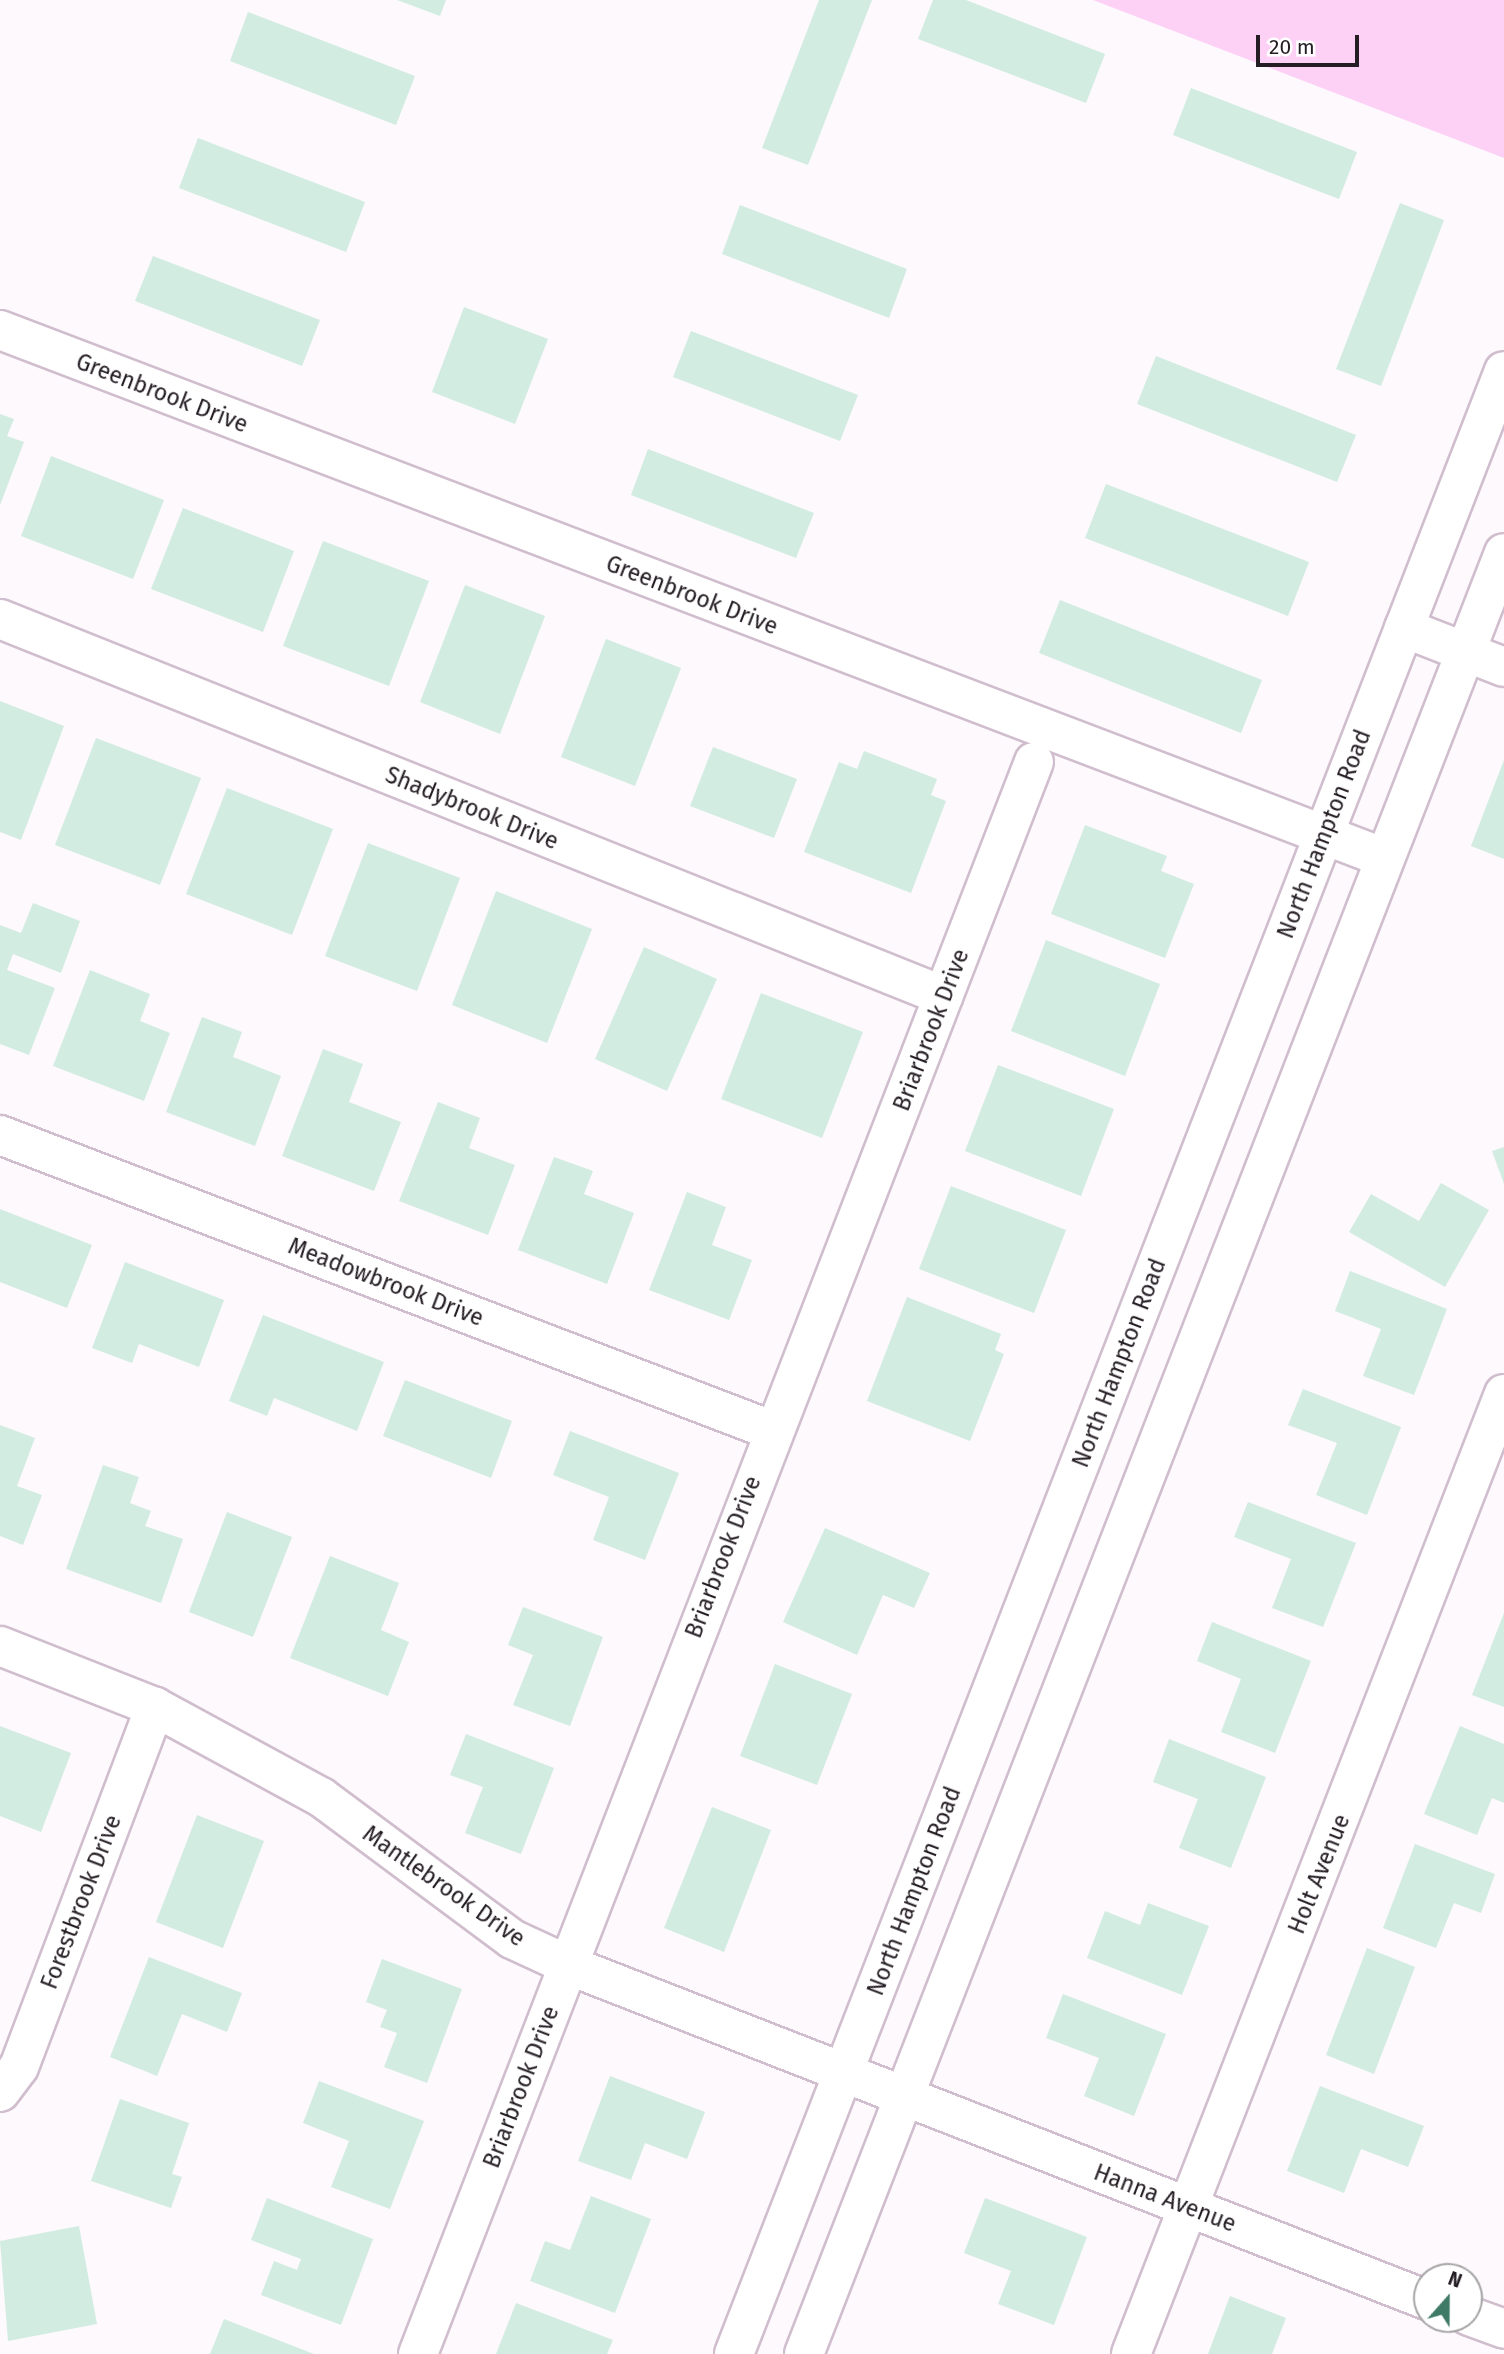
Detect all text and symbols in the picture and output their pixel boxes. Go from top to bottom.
scale bar [1259,21,1362,65]
text: 20 m [1269,34,1315,60]
street label: Greenbrook Drive [72,348,252,438]
street label: Greenbrook Drive [602,550,782,640]
street label: North Hampton Road [1271,726,1377,942]
street label: Shadybrook Drive [381,761,563,855]
street label: Briarbrook Drive [887,945,975,1115]
street label: Meadowbrook Drive [284,1232,488,1332]
street label: North Hampton Road [1066,1255,1172,1471]
street label: Briarbrook Drive [679,1472,767,1642]
street label: North Hampton Road [861,1783,967,1999]
street label: Holt Avenue [1283,1810,1355,1938]
street label: Forestbrook Drive [35,1811,127,1993]
street label: Mantlebrook Drive [358,1820,530,1952]
street label: Briarbrook Drive [477,2002,565,2172]
street label: Hanna Avenue [1090,2158,1240,2238]
north arrow [1413,2263,1483,2333]
text: N [1445,2267,1465,2293]

